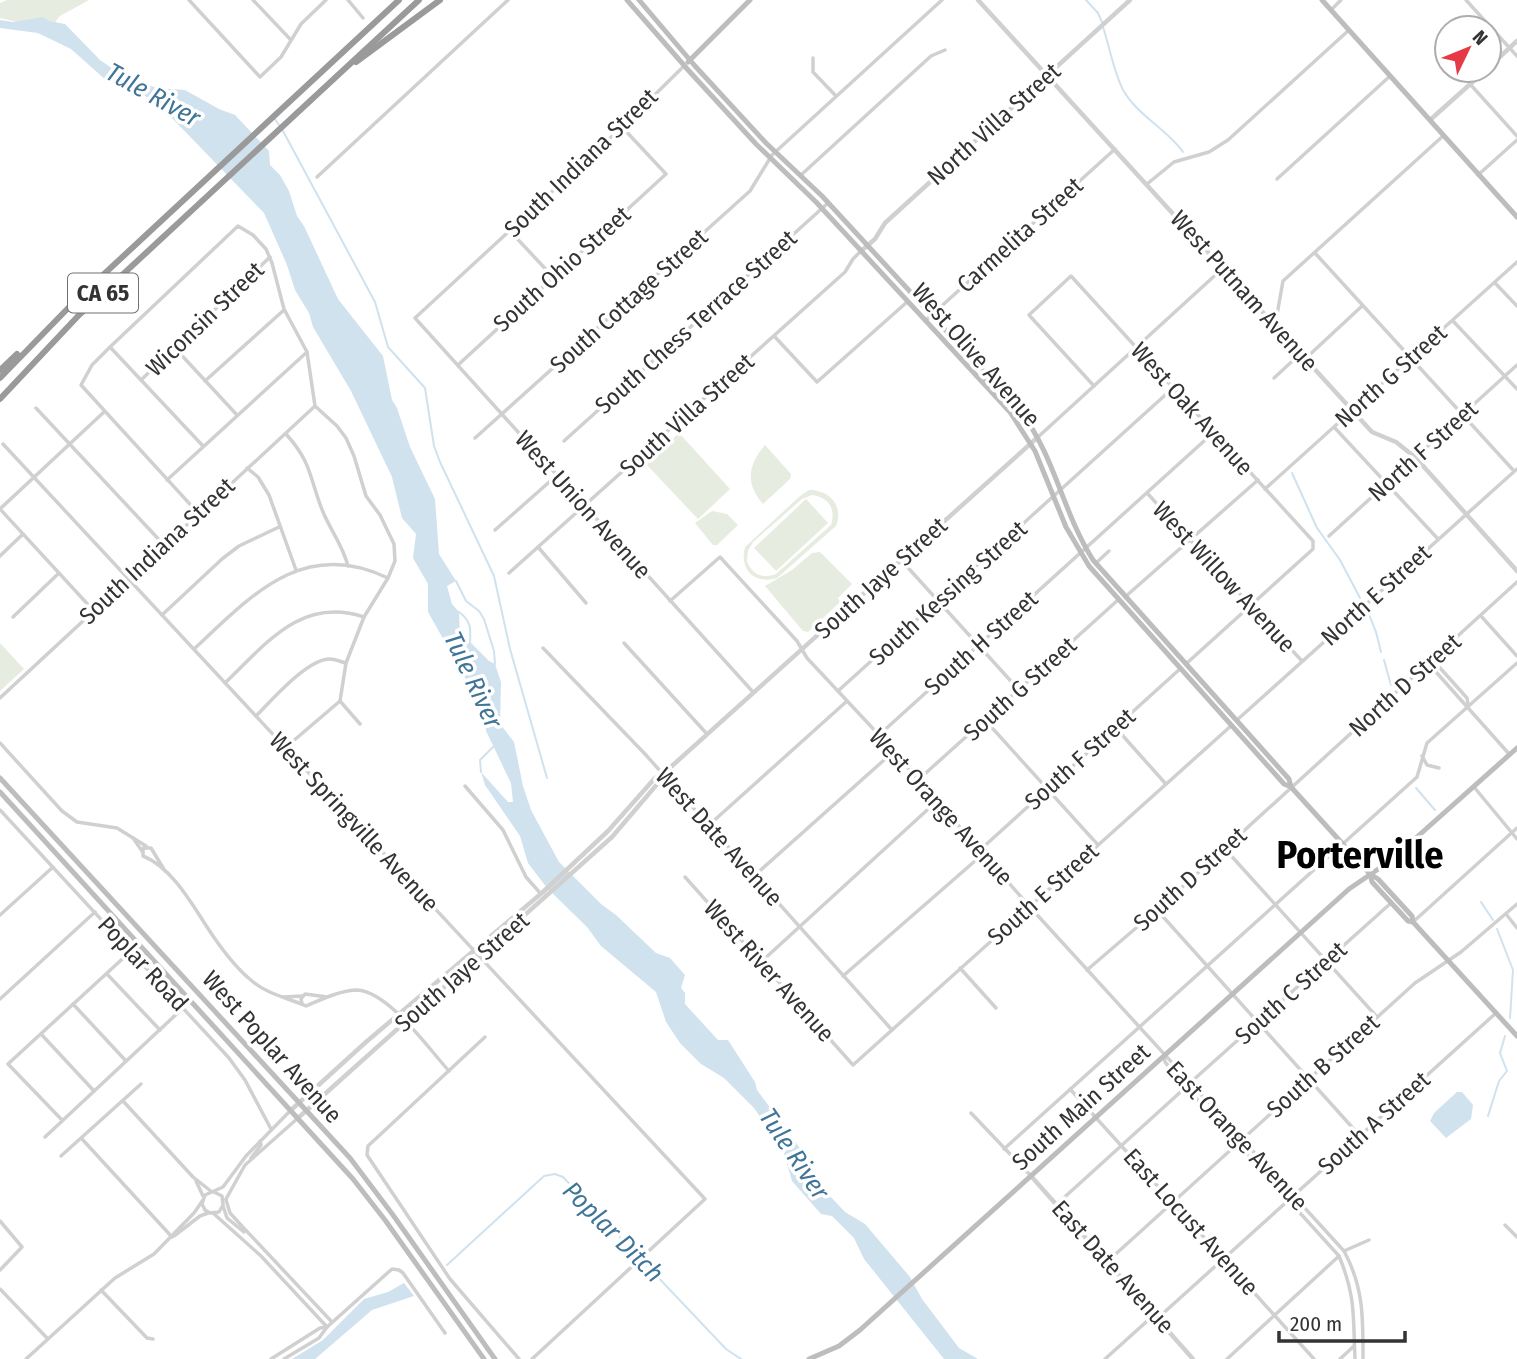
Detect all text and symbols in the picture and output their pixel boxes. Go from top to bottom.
north arrow [1433,14,1503,84]
text: N [1468,26,1492,50]
water label: Tule River [101,57,206,134]
street label: North Villa Street [922,57,1066,191]
street label: South Indiana Street [499,83,663,243]
street label: Carmelita Street [952,171,1089,299]
street label: South Ohio Street [488,200,636,338]
street label: West Putnam Avenue [1165,205,1323,377]
street label: South Cottage Street [545,223,714,379]
street label: South Chess Terrace Street [590,224,803,420]
street label: Wiconsin Street [140,256,270,382]
road number: CA 65 [68,274,138,312]
street label: West Olive Avenue [906,278,1046,432]
street label: North G Street [1330,319,1453,433]
street label: West Oak Avenue [1125,337,1259,481]
street label: South Villa Street [614,347,760,482]
street label: North F Street [1363,395,1483,507]
street label: West Union Avenue [509,425,657,585]
street label: South Indiana Street [74,472,240,630]
street label: West Willow Avenue [1147,496,1301,658]
street label: South Jaye Street [809,511,953,645]
street label: South Kessing Street [863,515,1033,671]
street label: North E Street [1315,538,1437,651]
street label: South H Street [919,585,1043,701]
water label: Tule River [437,627,509,734]
street label: North D Street [1343,628,1467,742]
street label: South G Street [958,631,1082,747]
street label: South F Street [1019,702,1141,816]
street label: West Orange Avenue [863,723,1019,891]
street label: West Springville Avenue [264,726,444,918]
street label: West Date Avenue [650,762,788,912]
street label: South D Street [1128,821,1252,937]
district label: Porterville [1276,832,1444,878]
street label: South E Street [982,837,1104,951]
street label: West River Avenue [698,894,840,1048]
street label: South Jaye Street [389,906,535,1038]
street label: Poplar Road [92,911,194,1017]
street label: South C Street [1230,936,1353,1050]
street label: West Poplar Avenue [196,965,348,1129]
street label: South B Street [1261,1008,1385,1124]
street label: South Main Street [1006,1038,1156,1176]
street label: East Orange Avenue [1161,1056,1313,1216]
street label: South A Street [1312,1065,1436,1180]
water label: Tule River [752,1103,836,1206]
street label: East Locust Avenue [1118,1143,1264,1301]
water label: Poplar Ditch [556,1175,670,1289]
street label: East Date Avenue [1046,1195,1180,1339]
scale bar [1279,1300,1405,1344]
text: 200 m [1290,1311,1342,1337]

